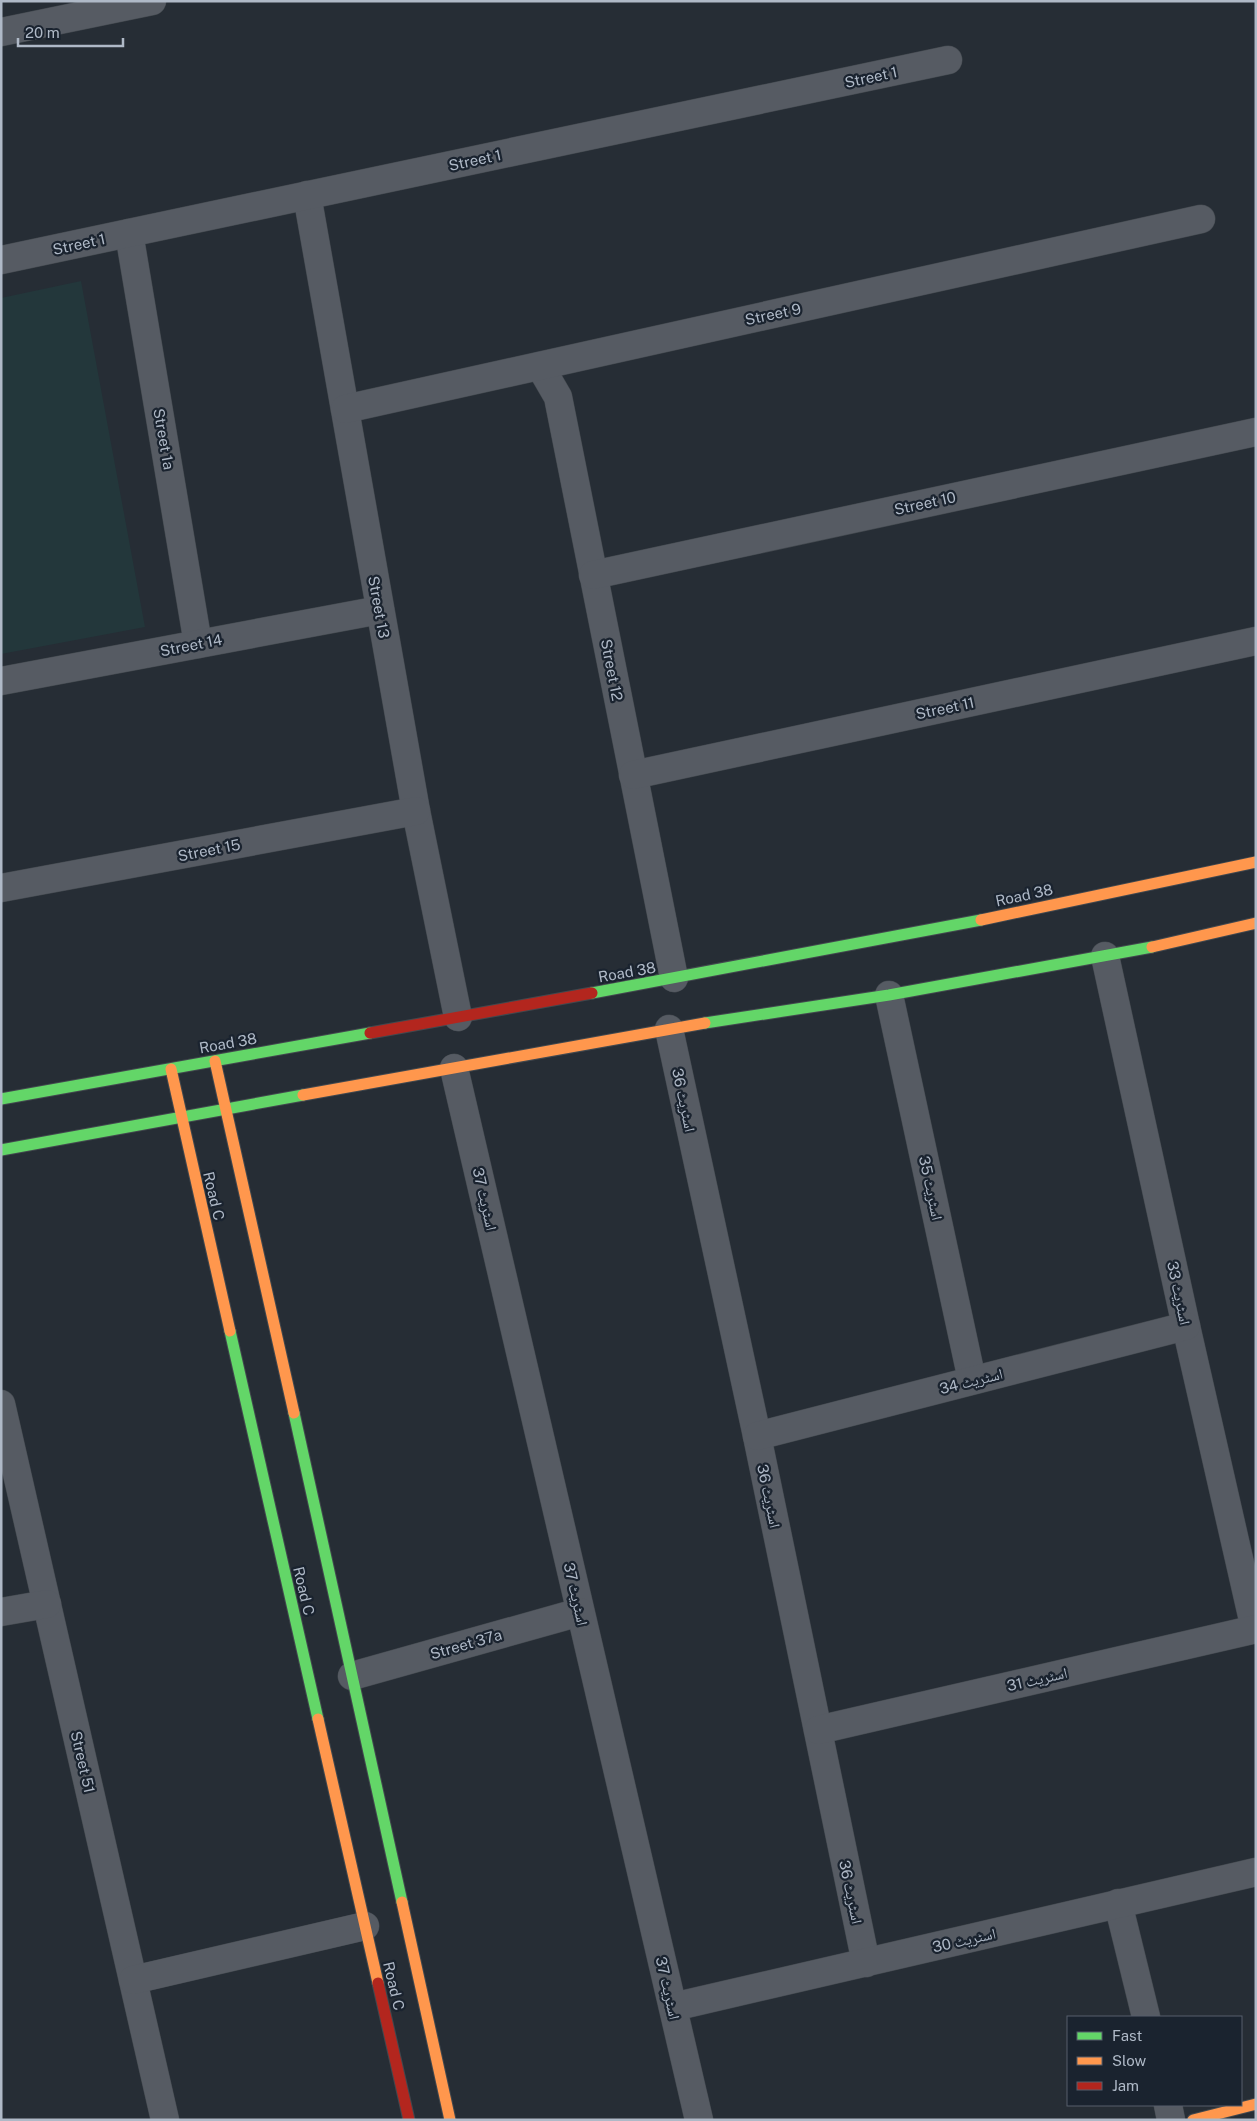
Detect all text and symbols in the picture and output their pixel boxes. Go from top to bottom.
scale bar [18,15,122,47]
text: 20 m [25,24,60,41]
street label: Street 1 [843,63,899,91]
street label: Street 1 [447,146,503,174]
street label: Street 1 [51,230,107,258]
street label: Street 9 [743,300,803,328]
street label: Street 1a [150,407,178,471]
street label: Street 10 [893,488,957,518]
street label: Street 13 [365,574,393,640]
street label: Street 14 [158,631,224,659]
street label: Street 12 [598,638,626,702]
street label: Street 11 [914,693,976,723]
street label: Street 15 [176,836,242,864]
street label: Road 38 [994,881,1054,909]
street label: Road 38 [597,959,657,985]
street label: Road 38 [198,1030,258,1056]
street label: اسٹریٹ 36 [668,1067,699,1134]
street label: اسٹریٹ 35 [915,1154,946,1222]
street label: اسٹریٹ 37 [469,1166,500,1232]
street label: Road C [200,1170,228,1222]
street label: اسٹریٹ 33 [1163,1260,1194,1327]
street label: اسٹریٹ 34 [938,1365,1005,1398]
street label: اسٹریٹ 36 [753,1463,784,1530]
street label: اسٹریٹ 37 [560,1561,591,1627]
street label: Road C [290,1565,318,1617]
street label: Street 37a [428,1626,504,1662]
street label: اسٹریٹ 31 [1005,1664,1069,1695]
street label: Street 51 [68,1729,98,1795]
street label: اسٹریٹ 36 [835,1859,866,1926]
street label: اسٹریٹ 30 [931,1924,998,1957]
street label: اسٹریٹ 37 [652,1955,683,2021]
street label: Road C [380,1960,408,2012]
legend [1067,2016,1242,2106]
text: Fast [1112,2027,1142,2044]
text: Slow [1112,2052,1147,2069]
text: Jam [1112,2077,1139,2094]

